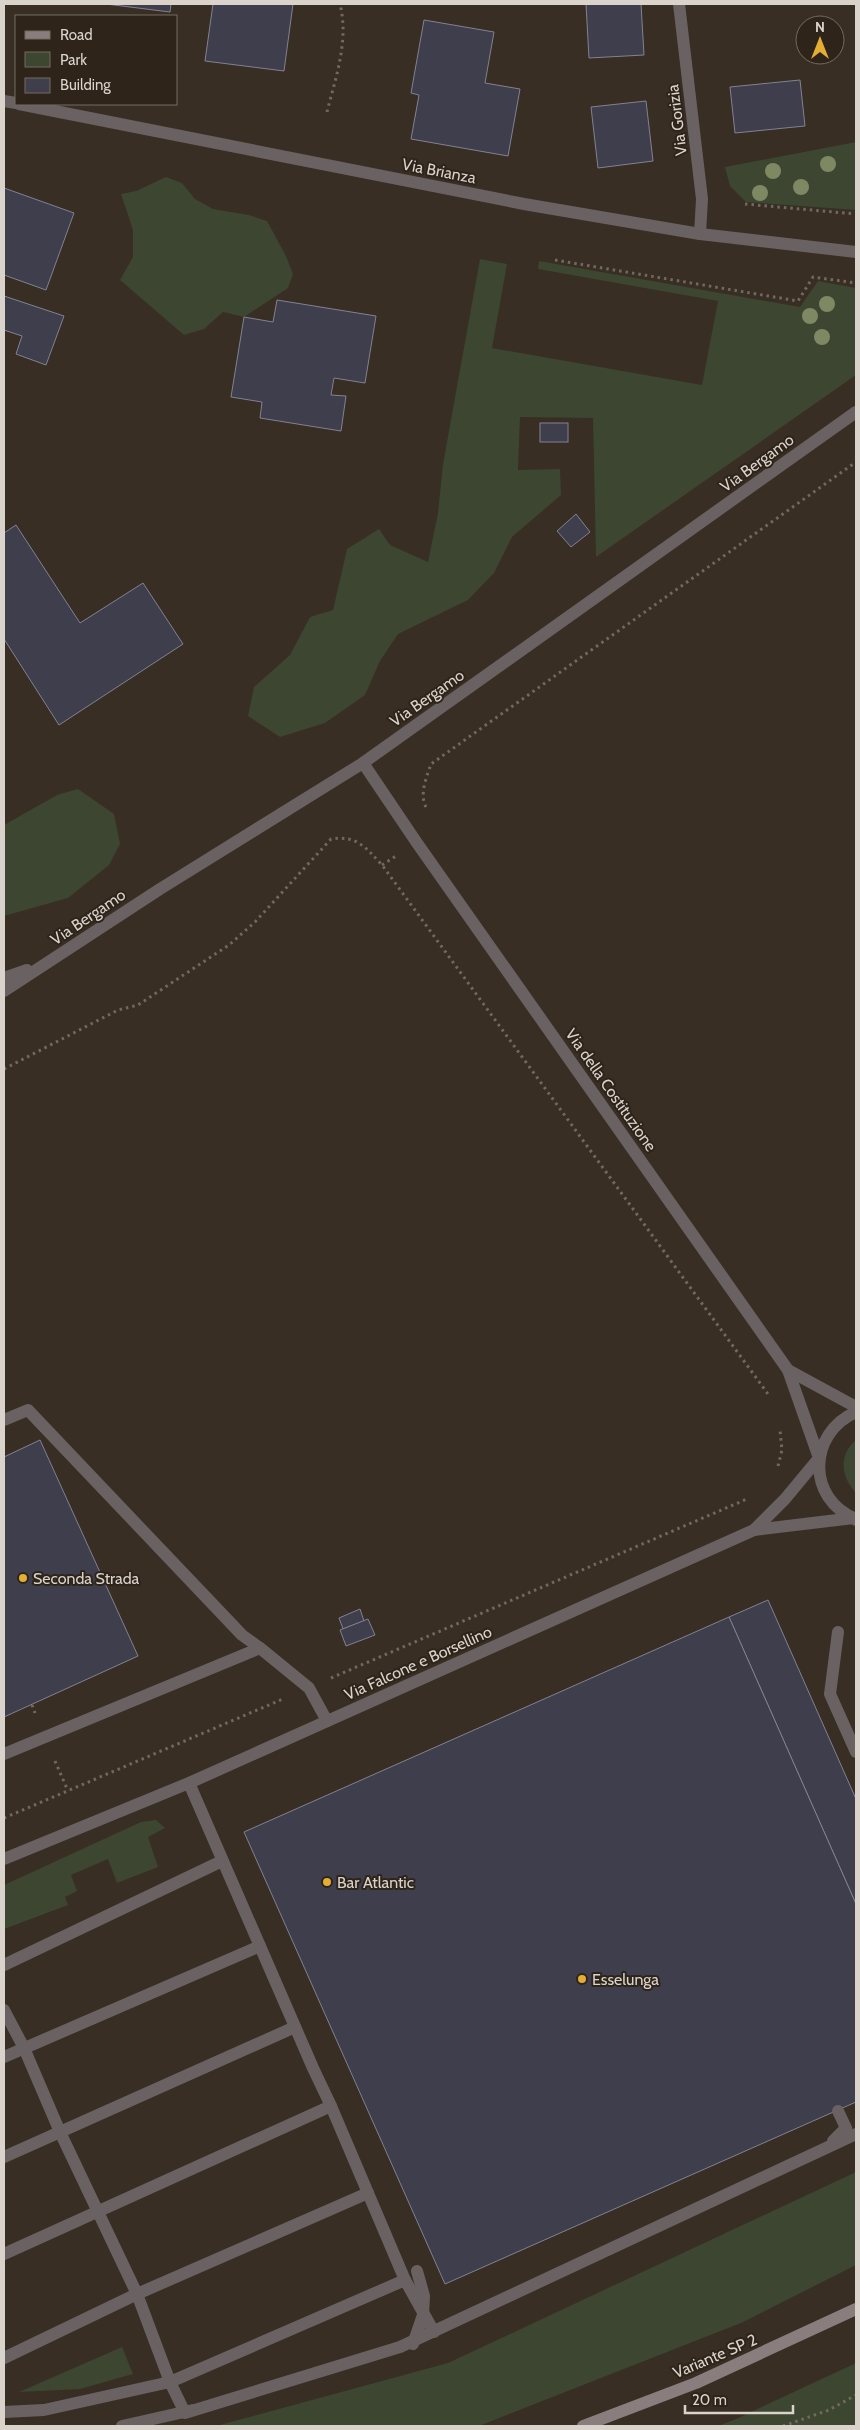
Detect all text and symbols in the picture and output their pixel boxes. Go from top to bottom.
legend [15,15,178,105]
north arrow [795,15,845,65]
text: N [815,18,825,36]
text: Road [60,26,93,44]
text: Park [60,51,87,69]
text: Building [60,76,111,94]
street label: Via Gorizia [663,83,691,157]
street label: Via Brianza [400,155,478,188]
street label: Via Bergamo [716,430,798,496]
street label: Via Bergamo [386,665,468,731]
street label: Via Bergamo [47,885,129,949]
street label: Via della Costituzione [561,1025,661,1155]
place label: Seconda Strada [33,1569,140,1588]
marker: Seconda Strada [17,1572,29,1584]
street label: Via Falcone e Borsellino [341,1622,495,1704]
place label: Bar Atlantic [337,1873,414,1892]
marker: Bar Atlantic [321,1876,333,1888]
place label: Esselunga [592,1970,659,1989]
marker: Esselunga [576,1973,588,1985]
street label: Variante SP 2 [670,2330,760,2382]
scale bar [685,2382,792,2414]
text: 20 m [692,2391,727,2409]

